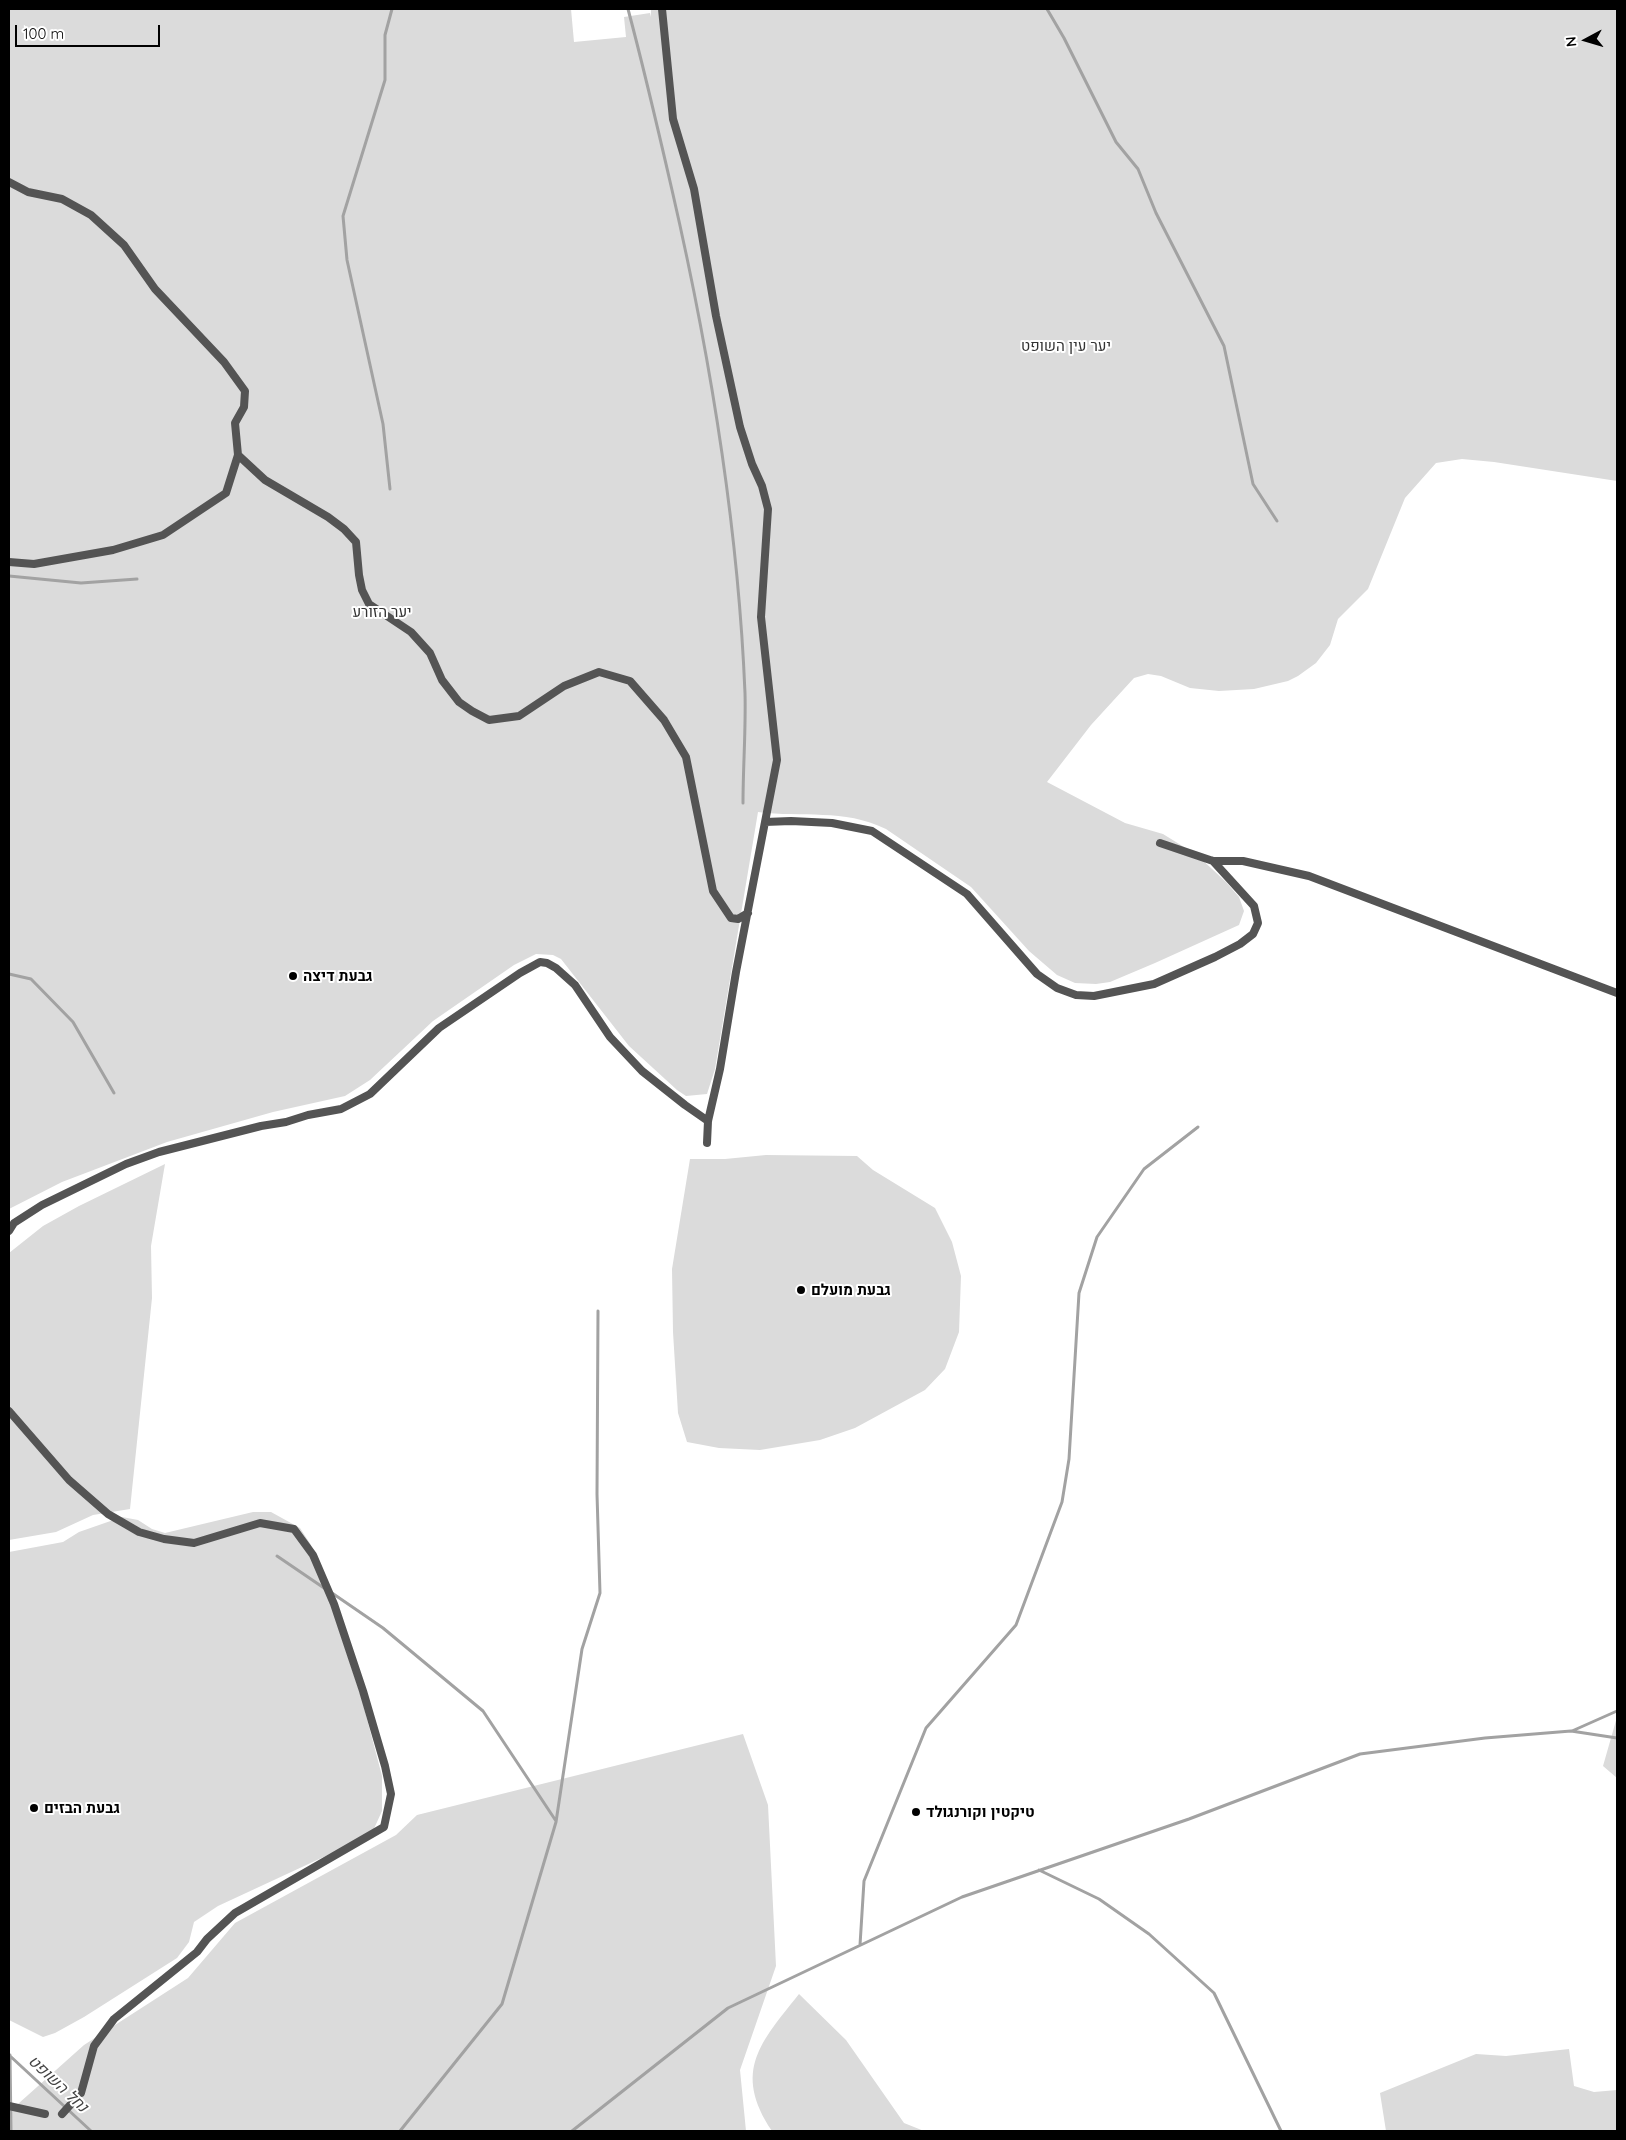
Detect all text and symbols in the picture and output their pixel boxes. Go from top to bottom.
scale bar [18,15,162,47]
north arrow [1561,15,1611,65]
text: 100 m [23,24,64,43]
text: N [1562,36,1581,48]
park label: יער עין השופט [1021,337,1111,355]
park label: יער הזורע [352,603,412,621]
place label: גבעת דיצה [303,967,372,985]
marker: גבעת דיצה [287,970,299,982]
place label: גבעת מועלם [811,1281,891,1299]
marker: גבעת מועלם [795,1284,807,1296]
place label: גבעת הבזים [44,1799,120,1817]
marker: גבעת הבזים [28,1802,40,1814]
place label: טיקטין וקורנגולד [926,1803,1035,1821]
marker: טיקטין וקורנגולד [910,1806,922,1818]
water label: נחל השופט [24,2051,92,2117]

